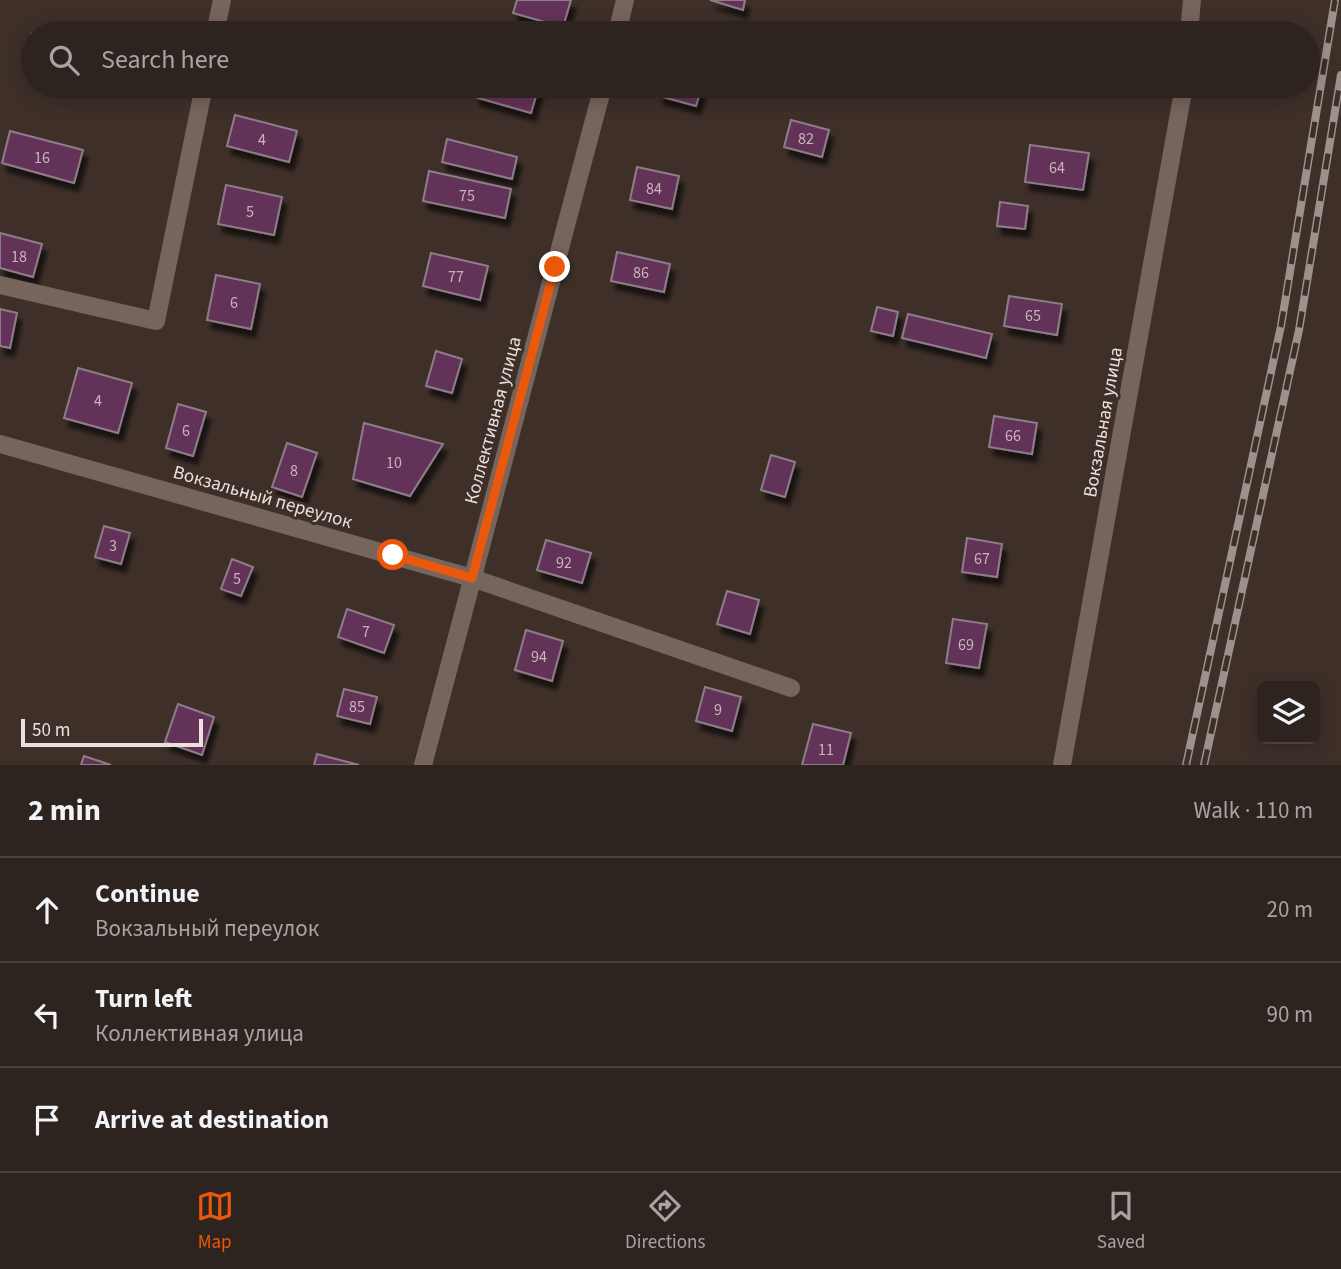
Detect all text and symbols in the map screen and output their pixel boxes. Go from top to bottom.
search box [21,21,1320,98]
icon: search [45,41,83,79]
text: Search here [101,41,229,78]
house number: 82 [798,128,814,150]
house number: 4 [258,129,266,151]
house number: 16 [34,147,50,169]
house number: 64 [1049,157,1065,179]
house number: 84 [646,178,662,200]
house number: 75 [459,185,475,207]
house number: 5 [246,201,254,223]
house number: 18 [11,246,27,268]
route end [539,251,570,282]
house number: 86 [633,262,649,284]
house number: 77 [448,266,464,288]
house number: 6 [230,292,238,314]
house number: 65 [1025,305,1041,327]
street label: Коллективная улица [458,334,529,507]
street label: Вокзальная улица [1077,345,1130,500]
house number: 4 [94,390,102,412]
house number: 6 [182,420,190,442]
house number: 66 [1005,425,1021,447]
house number: 10 [386,452,402,474]
street label: Вокзальный переулок [170,459,356,536]
house number: 8 [290,460,298,482]
house number: 3 [109,535,117,557]
route start [377,539,408,570]
house number: 67 [974,548,990,570]
house number: 92 [556,552,572,574]
house number: 5 [233,568,241,590]
house number: 7 [362,621,370,643]
house number: 69 [958,634,974,656]
house number: 94 [531,646,547,668]
map controls [1257,681,1320,744]
button: layers [1257,681,1320,744]
house number: 85 [349,696,365,718]
house number: 9 [714,699,722,721]
scale bar [21,716,203,748]
text: 50 m [32,717,70,744]
house number: 11 [818,739,834,761]
text: 2 min [28,789,101,832]
text: Walk · 110 m [1194,794,1313,827]
text: Continue [95,875,200,912]
icon: ahead [28,891,66,929]
text: 20 m [1266,893,1313,926]
text: Вокзальный переулок [95,912,319,945]
text: Turn left [95,980,192,1017]
icon: left [28,996,66,1034]
text: 90 m [1266,998,1313,1031]
text: Коллективная улица [95,1017,304,1050]
icon: arrive [28,1101,66,1139]
text: Arrive at destination [95,1101,329,1138]
tab: Map [196,1187,234,1256]
tab: Directions [625,1187,705,1256]
tab: Saved [1097,1187,1145,1256]

